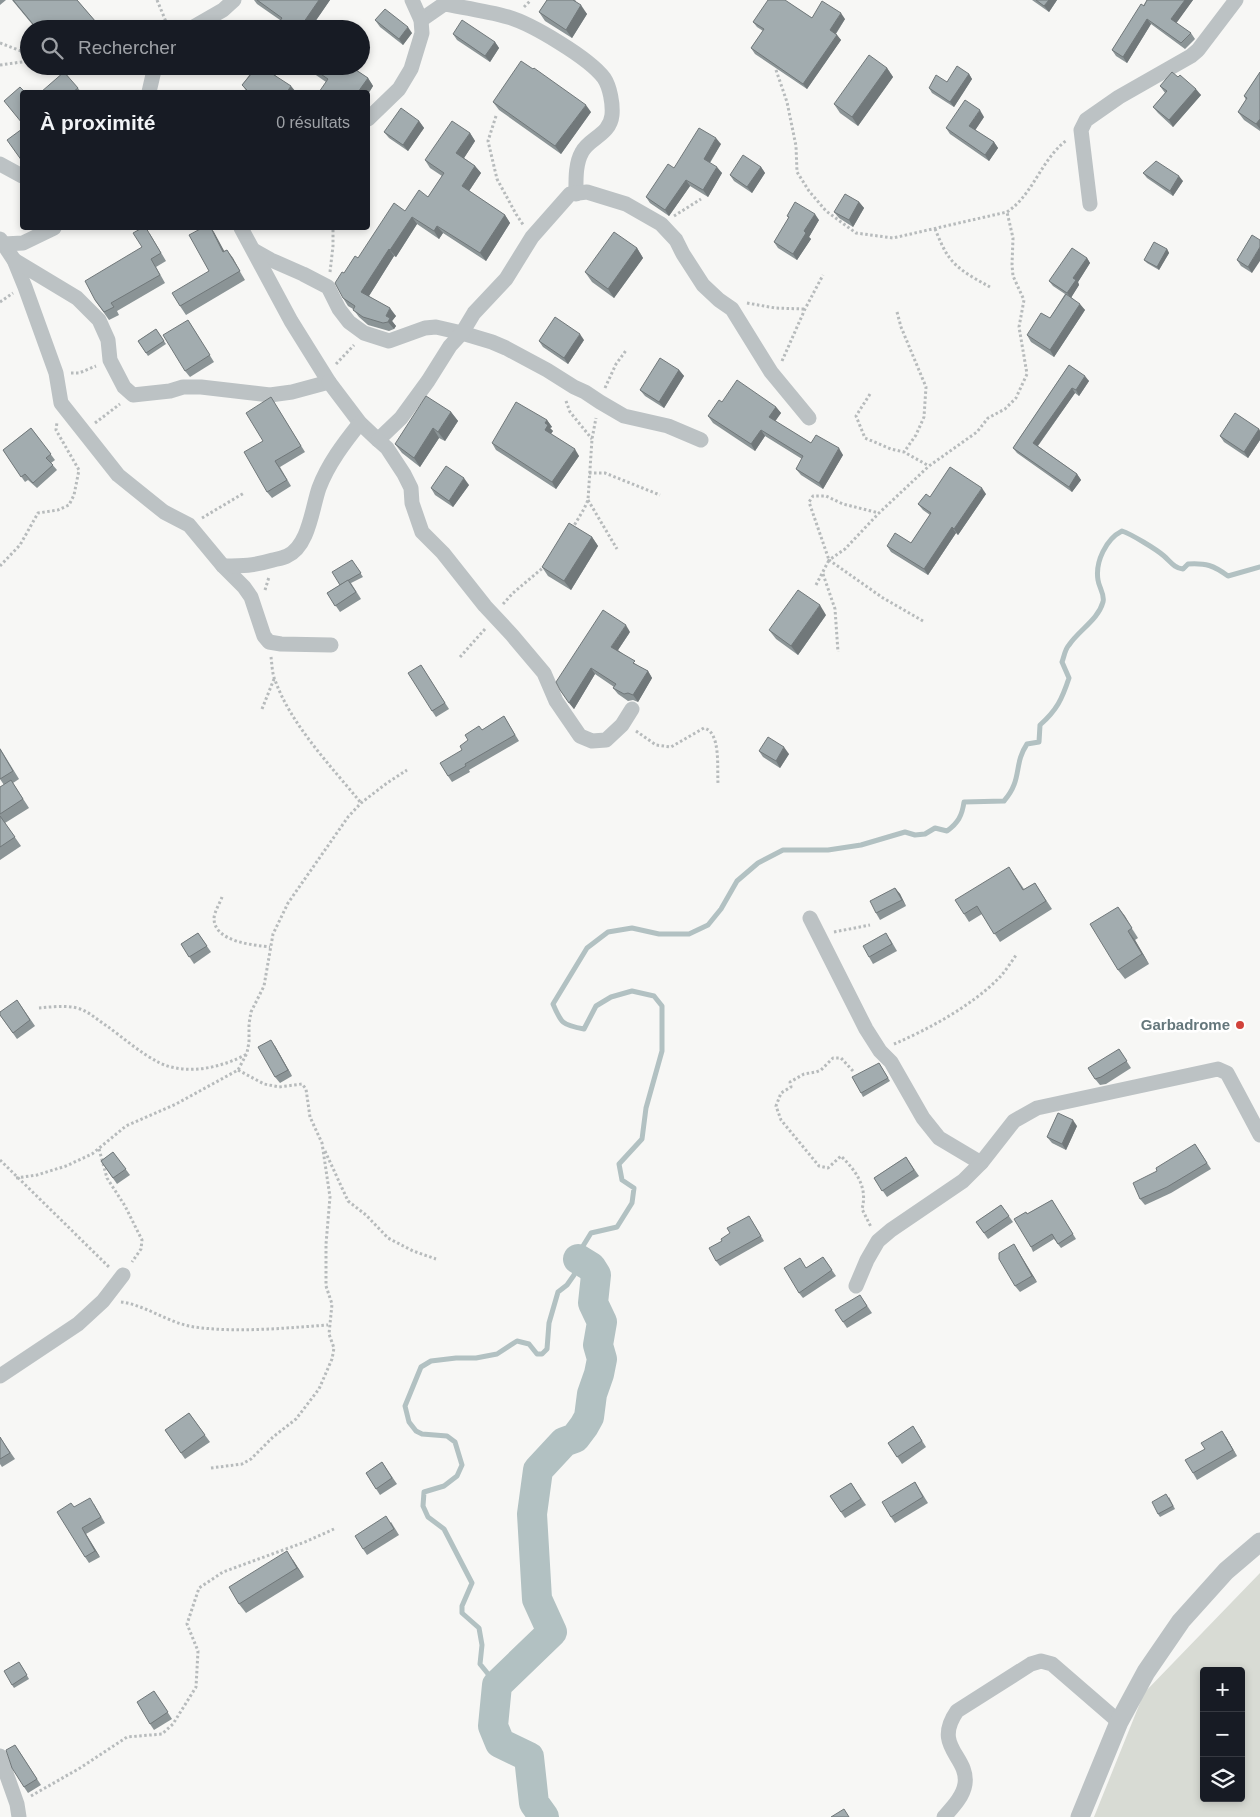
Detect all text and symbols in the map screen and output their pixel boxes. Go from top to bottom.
search box [20,20,370,75]
icon: search [38,34,66,62]
text: Rechercher [78,37,176,58]
text: À proximité [40,111,156,134]
text: 0 résultats [276,114,350,131]
place label: Garbadrome [1141,1016,1230,1033]
marker: Garbadrome [1234,1019,1246,1031]
map controls [1200,1667,1245,1802]
button: + [1200,1667,1245,1712]
button: − [1200,1712,1245,1757]
button: layers [1200,1757,1245,1802]

